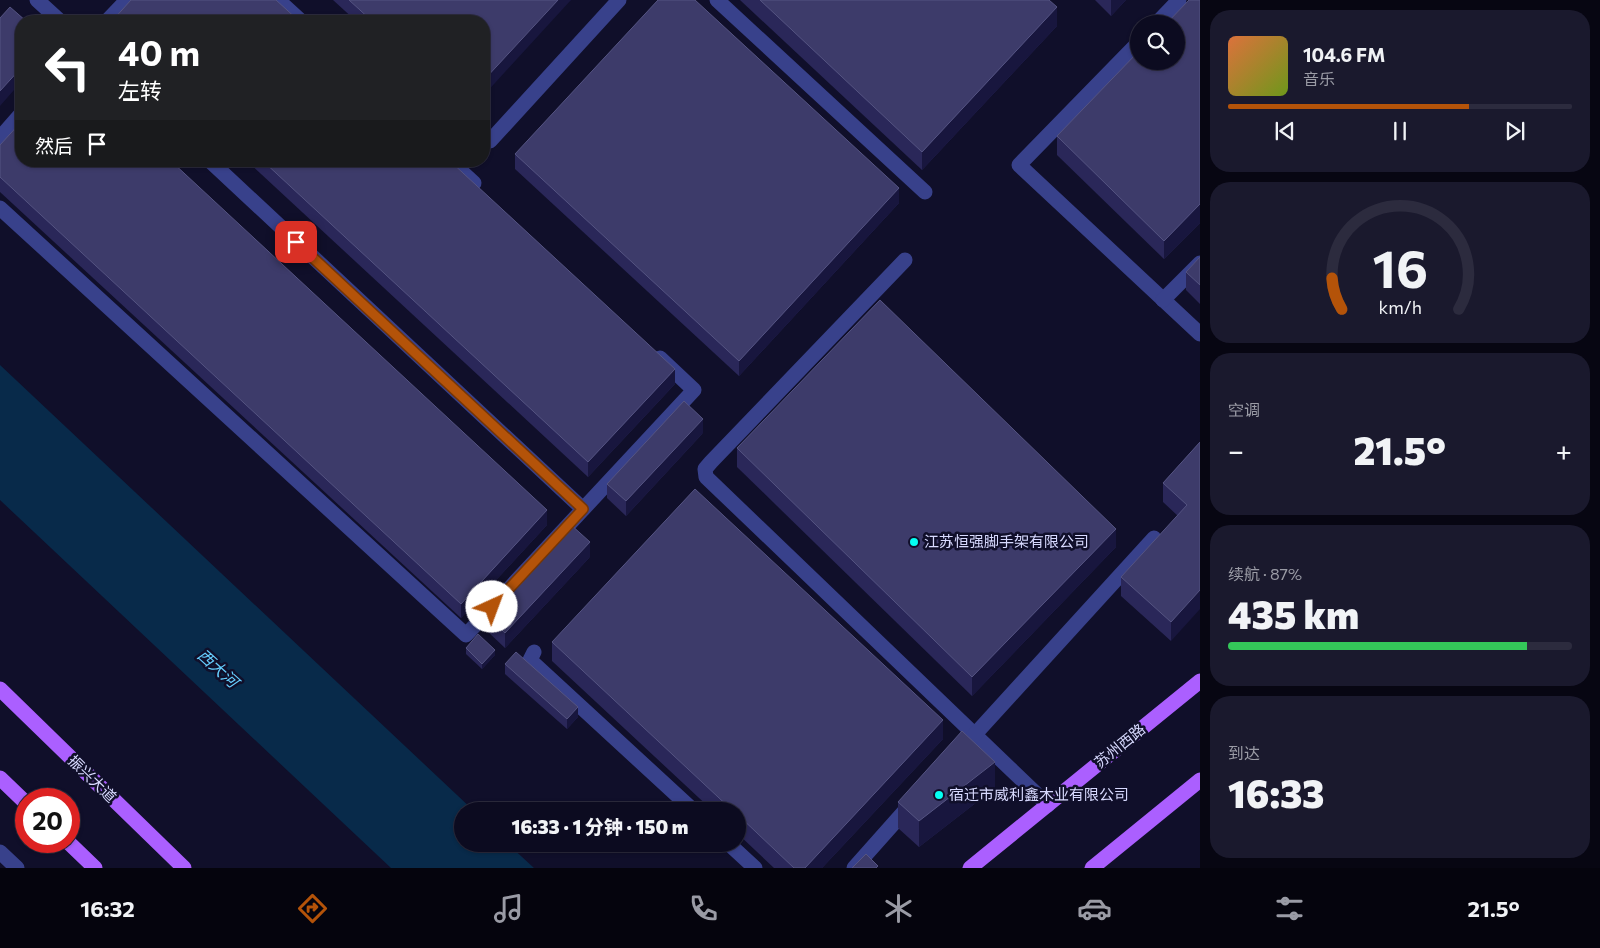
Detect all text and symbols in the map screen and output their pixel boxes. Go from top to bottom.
map controls [1130,15,1185,70]
button: search [1130,15,1185,70]
text: 40 m [118,30,200,73]
icon: left [35,35,100,100]
text: 104.6 FM [1303,43,1385,66]
text: 音乐 [1303,69,1335,88]
text: 左转 [118,77,162,104]
icon: previous [1271,117,1299,145]
icon: pause [1386,117,1414,145]
icon: next [1501,117,1529,145]
icon: arrive [83,130,111,158]
text: 然后 [35,134,73,157]
pin [275,221,317,263]
icon: arrive [282,228,310,256]
text: 16 [1372,235,1428,299]
text: km/h [1378,296,1422,318]
text: 空调 [1228,400,1260,419]
text: 21.5° [1353,426,1446,473]
text: − [1228,433,1244,467]
text: + [1556,433,1572,467]
place label: 江苏恒强脚手架有限公司 [924,532,1089,550]
marker: 江苏恒强脚手架有限公司 [908,536,920,548]
text: 续航 · 87% [1228,564,1302,583]
position arrow [465,580,517,632]
text: 435 km [1228,590,1359,637]
water label: 西大河 [194,645,245,693]
street label: 苏州西路 [1090,719,1148,771]
text: 到达 [1228,743,1260,762]
street label: 振兴大道 [65,751,121,806]
text: 16:33 [1228,769,1325,816]
place label: 宿迁市威利鑫木业有限公司 [949,785,1129,803]
speed limit sign: 20 [15,788,80,853]
marker: 宿迁市威利鑫木业有限公司 [933,789,945,801]
text: 16:33 · 1 分钟 · 150 m [512,815,688,838]
icon: directions [295,891,330,926]
icon: music [491,891,526,926]
icon: phone [686,891,721,926]
icon: climate [881,891,916,926]
icon: car [1077,891,1112,926]
icon: filters [1272,891,1307,926]
text: 16:32 [80,895,135,922]
text: 21.5° [1467,895,1520,922]

